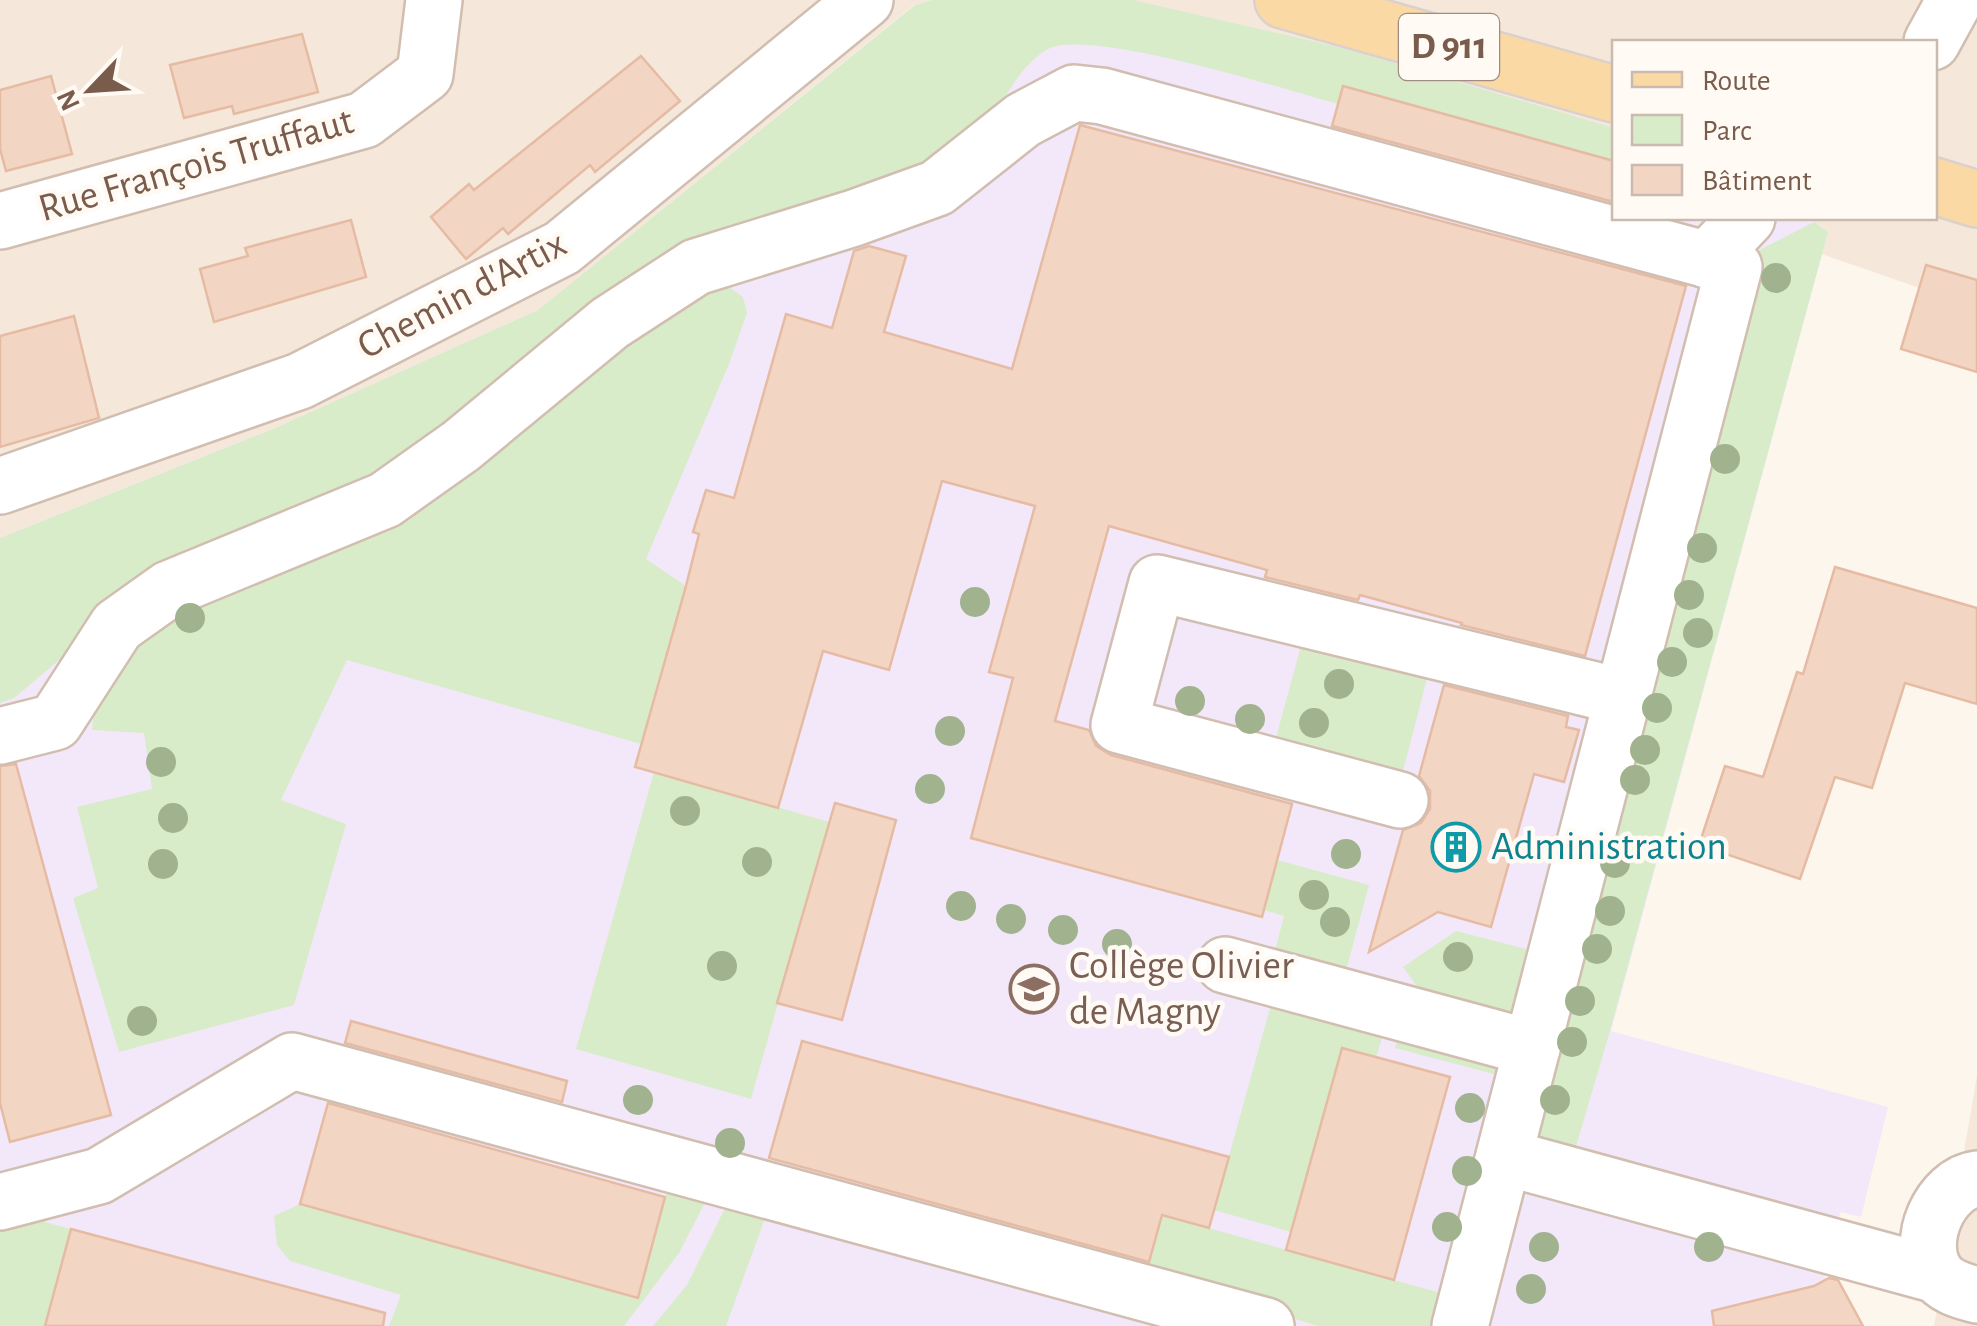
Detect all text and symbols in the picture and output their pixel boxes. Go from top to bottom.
road number: D 911 [1399,14,1499,80]
north arrow [40,40,140,140]
legend [1612,40,1937,220]
text: Route [1702,66,1771,96]
text: N [52,85,86,114]
street label: Rue François Truffaut [34,101,358,229]
text: Parc [1702,116,1752,146]
text: Bâtiment [1702,166,1812,196]
street label: Chemin d'Artix [351,223,573,367]
building icon: Administration [1430,821,1482,873]
place label: Administration [1491,827,1727,867]
place label: Collège Olivier de Magny [1069,946,1294,1032]
school or university icon: Collège Olivier de Magny [1008,963,1060,1015]

